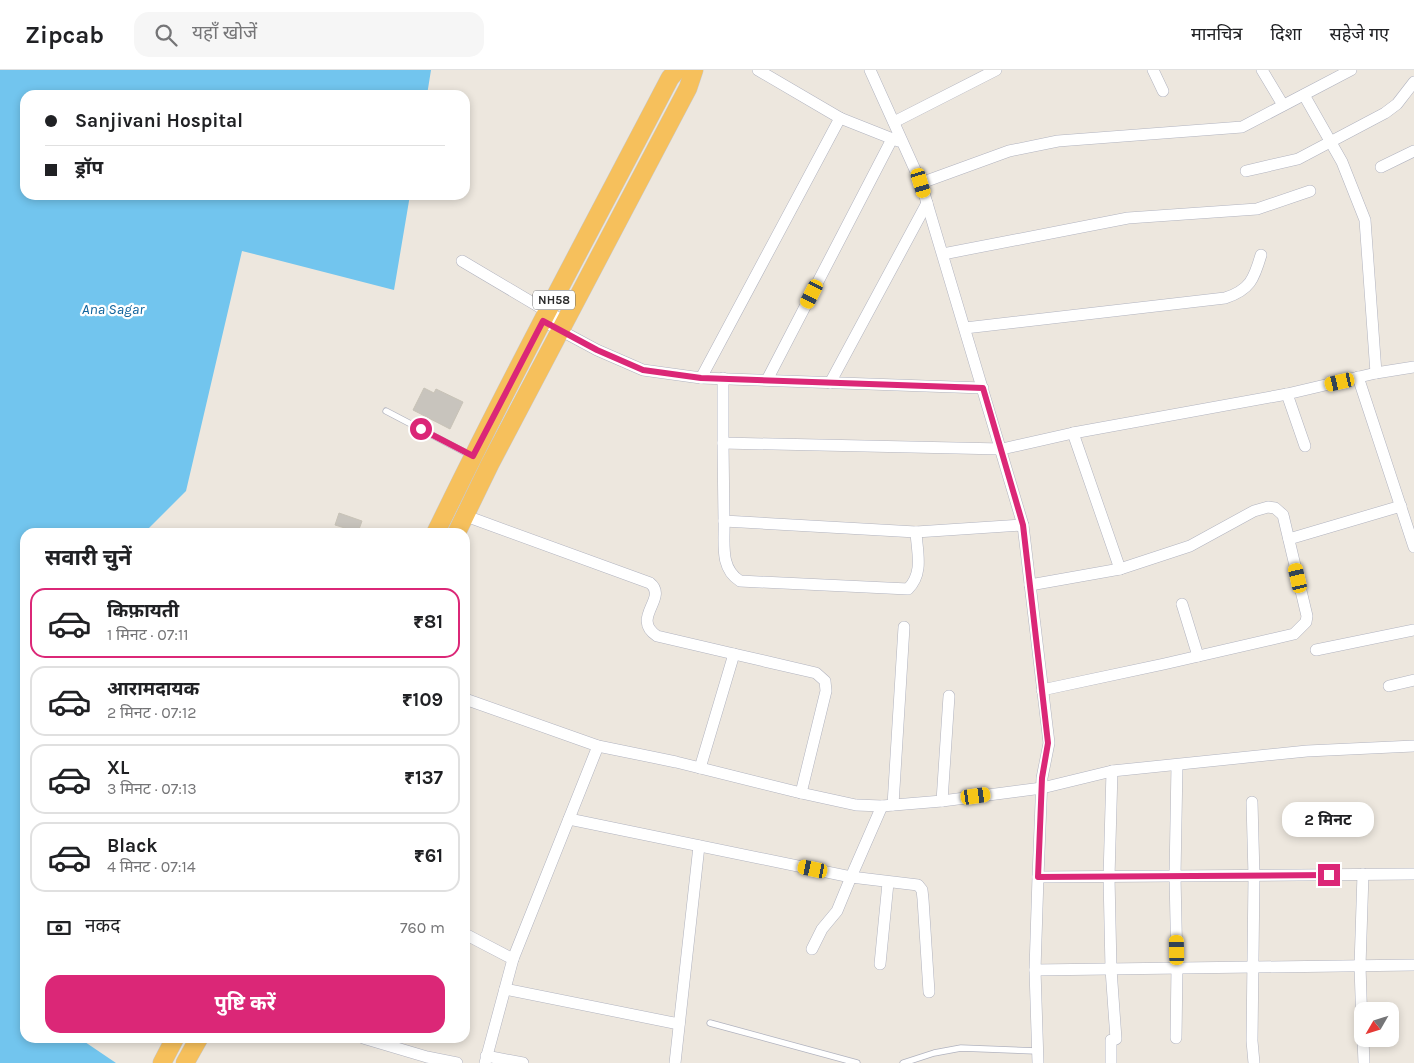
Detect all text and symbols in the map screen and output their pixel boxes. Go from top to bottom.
search box [134,12,484,57]
text: Zipcab [25,21,104,49]
icon: search [152,21,180,49]
text: यहाँ खोजें [192,22,257,44]
text: मानचित्र [1191,23,1242,45]
text: दिशा [1270,23,1302,45]
text: सहेजे गए [1330,23,1389,45]
text: Sanjivani Hospital [75,110,243,132]
text: ड्रॉप [75,157,103,179]
car [909,166,932,200]
car [798,277,825,311]
road number: NH58 [533,290,575,310]
water label: Ana Sagar [82,300,145,318]
car [1323,371,1356,393]
route start [410,418,432,440]
text: सवारी चुनें [45,545,132,571]
car [1287,562,1308,594]
text: किफ़ायती [107,600,179,622]
icon: car [47,601,92,646]
text: ₹81 [413,611,443,633]
text: 1 मिनट · 07:11 [107,625,188,644]
text: आरामदायक [107,678,199,700]
icon: car [47,679,92,724]
text: ₹109 [402,689,443,711]
text: 2 मिनट · 07:12 [107,703,196,722]
icon: car [47,757,92,802]
text: XL [107,757,129,779]
text: ₹137 [404,767,443,789]
text: 3 मिनट · 07:13 [107,779,197,798]
car [960,786,991,806]
callout: 2 मिनट [1283,802,1375,838]
text: 2 मिनट [1304,810,1352,829]
icon: car [47,835,92,880]
text: Black [107,835,158,857]
text: ₹61 [414,845,443,867]
text: 4 मिनट · 07:14 [107,857,196,876]
car [796,859,829,879]
route end [1318,864,1340,886]
icon: cash [45,914,73,942]
text: नकद [85,915,120,937]
text: 760 m [400,918,445,937]
car [1169,935,1184,965]
button: पुष्टि करें [45,975,445,1033]
north arrow [1354,1002,1399,1048]
map controls [1354,1002,1399,1047]

